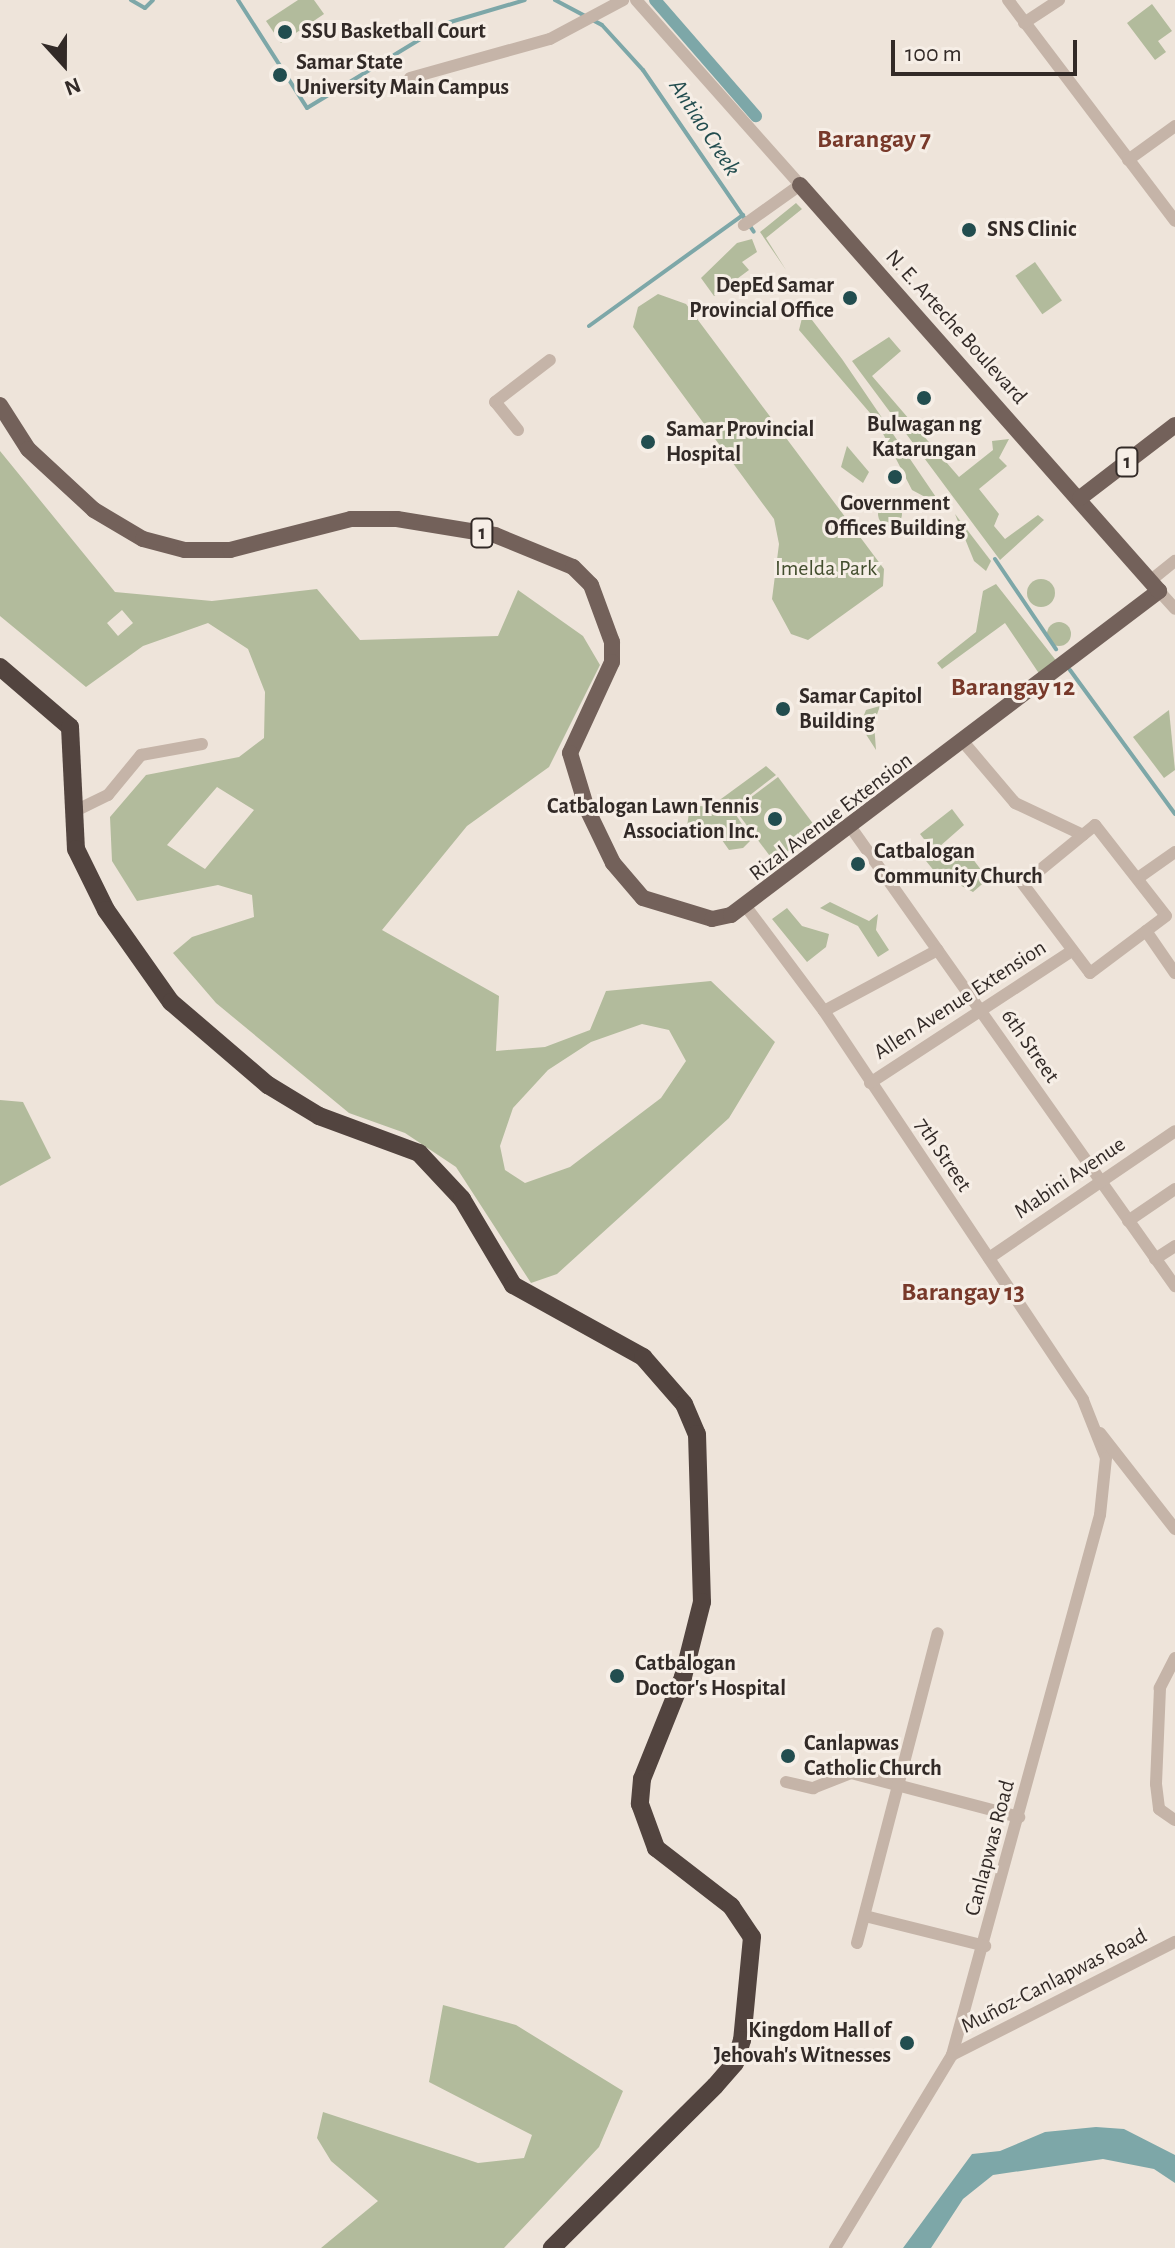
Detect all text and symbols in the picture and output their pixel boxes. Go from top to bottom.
place label: SSU Basketball Court [301,19,486,45]
marker: SSU Basketball Court [276,23,294,41]
north arrow [24,24,104,104]
scale bar [895,24,1081,74]
text: 100 m [905,42,962,66]
place label: Samar State University Main Campus [296,49,509,100]
marker: Samar State University Main Campus [271,66,289,84]
text: N [62,73,84,99]
water label: Antiao Creek [662,74,746,182]
district label: Barangay 7 [817,124,931,156]
place label: SNS Clinic [987,217,1076,243]
marker: SNS Clinic [958,219,980,241]
street label: N. E. Arteche Boulevard [880,244,1032,410]
place label: DepEd Samar Provincial Office [689,272,834,324]
marker: DepEd Samar Provincial Office [841,289,859,307]
marker: Bulwagan ng Katarungan [915,389,933,407]
place label: Bulwagan ng Katarungan [867,411,981,462]
place label: Samar Provincial Hospital [666,416,814,468]
marker: Samar Provincial Hospital [637,431,659,453]
road number: 1 [1115,446,1139,478]
marker: Government Offices Building [886,468,904,486]
place label: Government Offices Building [825,490,965,542]
road number: 1 [470,517,494,549]
park label: Imelda Park [775,556,877,582]
district label: Barangay 12 [951,672,1075,704]
place label: Samar Capitol Building [799,683,922,734]
marker: Samar Capitol Building [774,700,792,718]
street label: Rizal Avenue Extension [744,747,918,887]
place label: Catbalogan Lawn Tennis Association Inc. [547,793,759,844]
marker: Catbalogan Lawn Tennis Association Inc. [766,810,784,828]
place label: Catbalogan Community Church [874,838,1043,890]
marker: Catbalogan Community Church [849,855,867,873]
street label: Allen Avenue Extension [869,934,1051,1066]
street label: 6th Street [995,1004,1065,1088]
street label: 7th Street [909,1113,977,1197]
street label: Mabini Avenue [1009,1131,1131,1225]
district label: Barangay 13 [901,1277,1025,1309]
place label: Catbalogan Doctor's Hospital [635,1650,786,1702]
marker: Catbalogan Doctor's Hospital [606,1665,628,1687]
place label: Canlapwas Catholic Church [804,1730,942,1782]
marker: Canlapwas Catholic Church [779,1747,797,1765]
street label: Canlapwas Road [959,1777,1021,1919]
street label: Muñoz-Canlapwas Road [957,1923,1151,2039]
place label: Kingdom Hall of Jehovah's Witnesses [714,2017,891,2068]
marker: Kingdom Hall of Jehovah's Witnesses [898,2034,916,2052]

